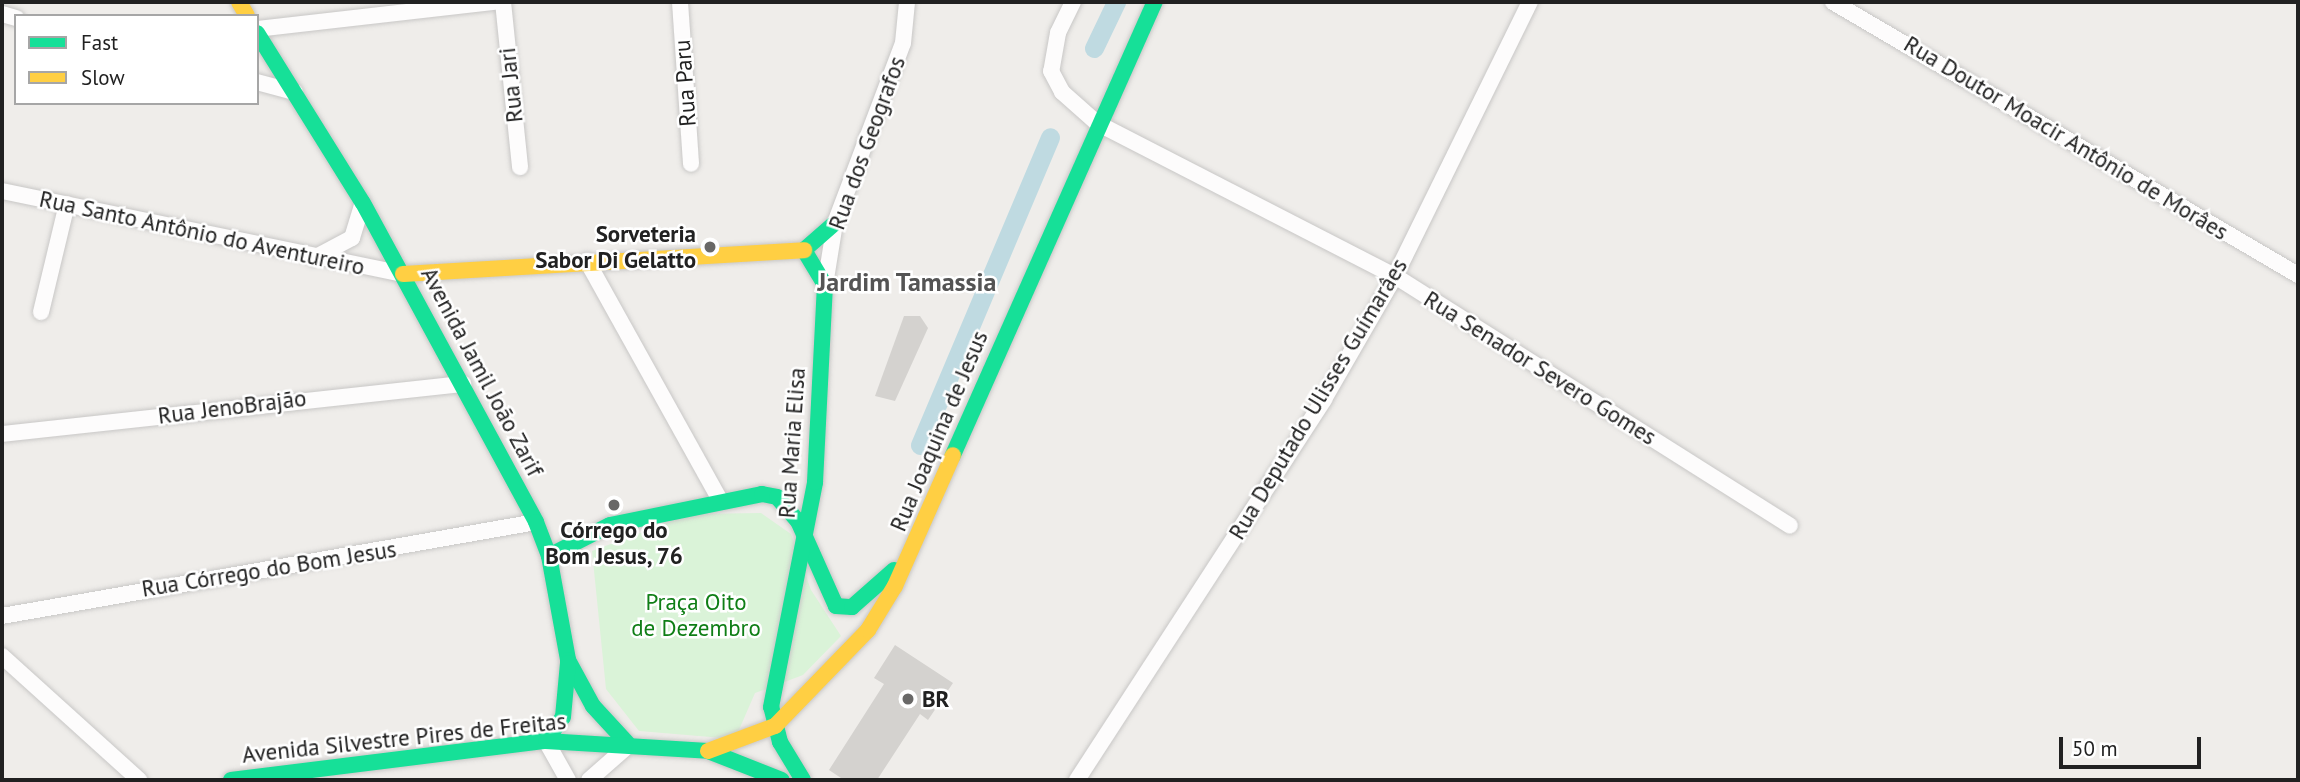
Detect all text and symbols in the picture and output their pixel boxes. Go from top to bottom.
legend [14,14,259,105]
text: Fast [81,29,118,56]
street label: Rua Doutor Moacir Antônio de Morâes [1899,30,2233,246]
street label: Rua Paru [668,39,702,127]
street label: Rua Jari [493,46,529,124]
street label: Rua dos Geografos [823,53,911,233]
text: Slow [81,64,125,91]
street label: Rua Santo Antônio do Aventureiro [36,185,368,281]
place label: Sorveteria Sabor Di Gelatto [535,220,696,274]
marker: Sorveteria Sabor Di Gelatto [702,239,718,255]
street label: Rua Deputado Ulisses Guímarâes [1223,253,1413,545]
street label: Avenida Jamil João Zarif [415,263,549,481]
district label: Jardim Tamassia [817,266,997,298]
street label: Rua Senador Severo Gomes [1419,285,1661,451]
street label: Rua Joaquina de Jesus [884,327,994,535]
street label: Rua Maria Elisa [773,367,811,519]
street label: Rua JenoBrajão [156,384,308,430]
marker: Córrego do Bom Jesus, 76 [606,497,622,513]
place label: Córrego do Bom Jesus, 76 [544,516,684,570]
street label: Rua Córrego do Bom Jesus [140,535,398,603]
park label: Praça Oito de Dezembro [631,588,761,642]
place label: BR [922,685,949,713]
marker: BR [900,691,916,707]
street label: Avenida Silvestre Pires de Freitas [241,707,567,769]
scale bar [2062,722,2204,766]
text: 50 m [2072,735,2118,762]

